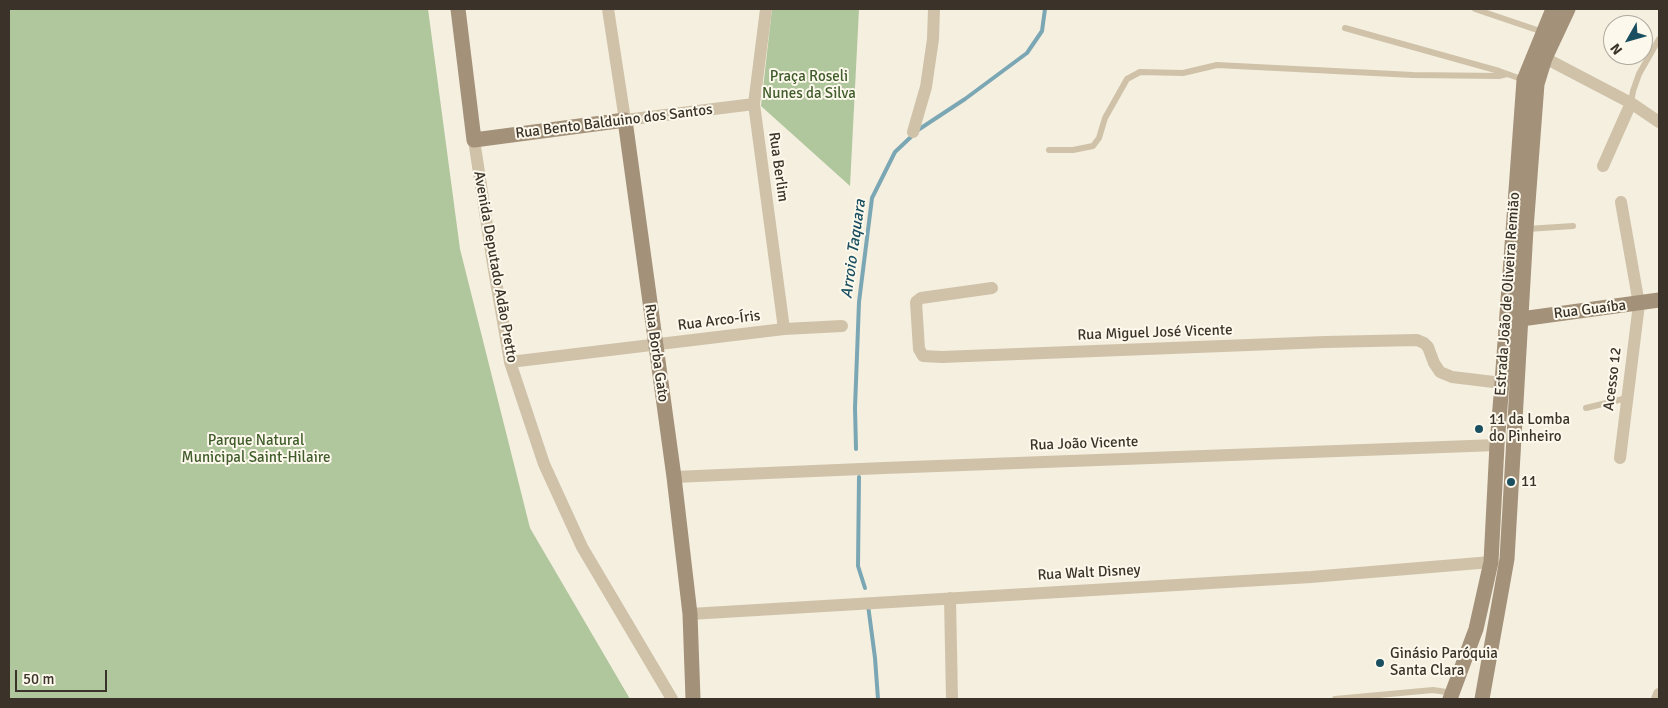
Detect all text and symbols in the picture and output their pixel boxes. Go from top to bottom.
north arrow [1603,15,1653,65]
text: N [1607,40,1626,58]
park label: Praça Roseli Nunes da Silva [762,68,856,103]
street label: Rua Bento Balduino dos Santos [514,101,714,143]
street label: Rua Berlim [764,131,792,203]
street label: Avenida Deputado Adão Pretto [469,170,521,364]
street label: Estrada João de Oliveira Remião [1492,191,1524,397]
water label: Arroio Taquara [838,198,870,300]
street label: Rua Guaíba [1553,297,1627,323]
street label: Rua Borba Gato [640,303,672,403]
street label: Rua Arco-Íris [677,307,761,335]
street label: Rua Miguel José Vicente [1077,321,1233,345]
street label: Acesso 12 [1600,346,1626,412]
place label: 11 da Lomba do Pinheiro [1489,411,1570,446]
marker: 11 da Lomba do Pinheiro [1473,423,1485,435]
park label: Parque Natural Municipal Saint-Hilaire [182,432,330,467]
street label: Rua João Vicente [1029,433,1139,455]
place label: 11 [1521,473,1537,491]
marker: 11 [1505,476,1517,488]
street label: Rua Walt Disney [1037,561,1141,585]
place label: Ginásio Paróquia Santa Clara [1390,645,1498,680]
marker: Ginásio Paróquia Santa Clara [1374,657,1386,669]
scale bar [18,660,110,692]
text: 50 m [23,670,54,688]

